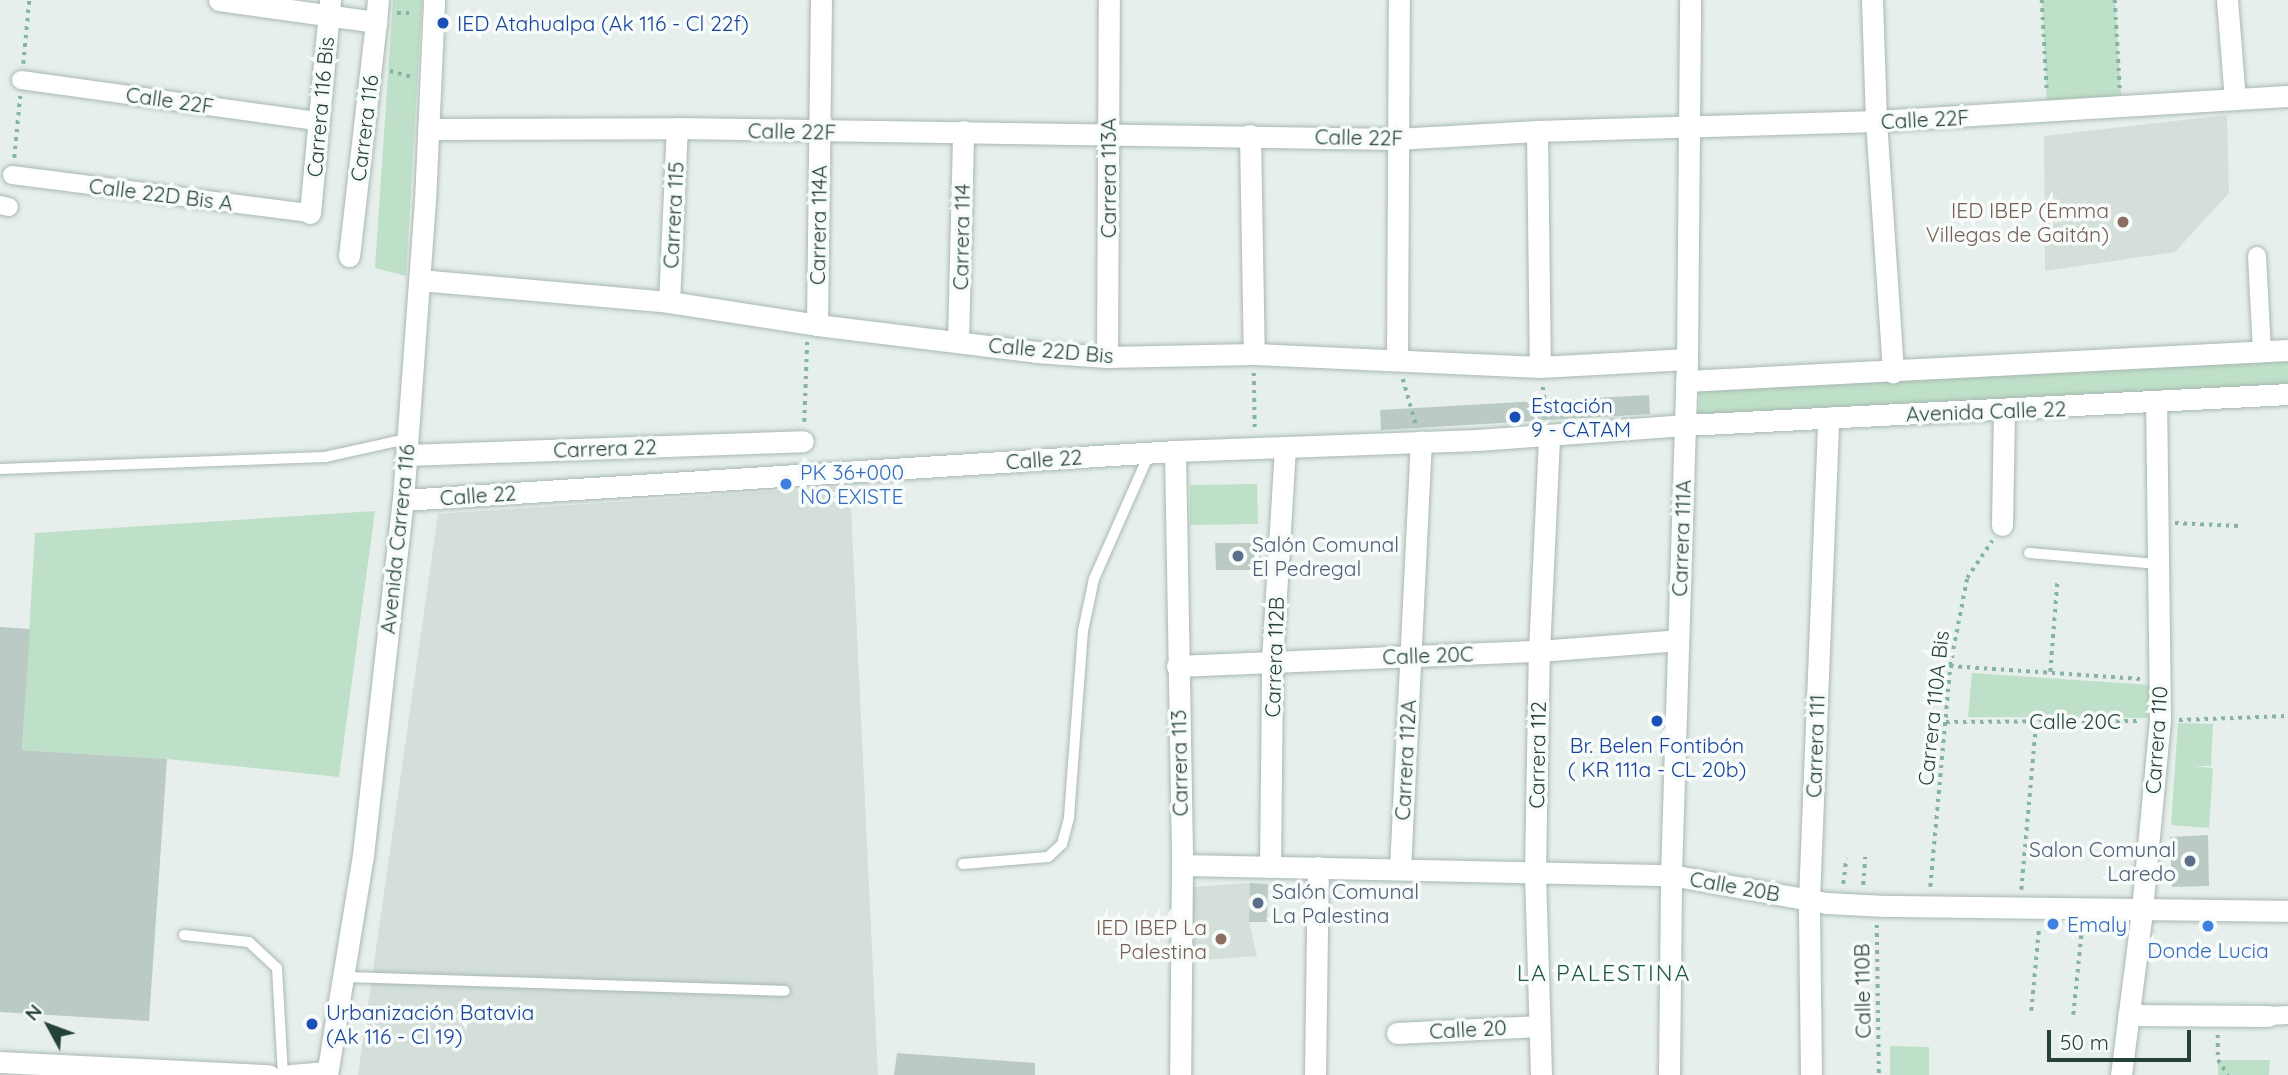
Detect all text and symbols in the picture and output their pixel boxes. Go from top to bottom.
place label: IED Atahualpa (Ak 116 - Cl 22f) [457,10,749,36]
marker: IED Atahualpa (Ak 116 - Cl 22f) [435,15,451,31]
street label: Carrera 116 Bis [301,36,339,178]
street label: Carrera 116 [345,73,383,183]
street label: Calle 22F [124,81,216,119]
street label: Calle 22F [1880,104,1970,134]
street label: Calle 22F [747,118,837,144]
street label: Carrera 113A [1095,118,1121,238]
street label: Calle 22F [1314,124,1404,150]
street label: Carrera 115 [658,161,688,269]
street label: Carrera 114A [804,165,832,285]
street label: Calle 22D Bis A [88,173,234,215]
street label: Carrera 114 [947,183,975,291]
place label: IED IBEP (Emma Villegas de Gaitán) [1926,197,2109,247]
marker: IED IBEP (Emma Villegas de Gaitán) [2115,214,2131,230]
street label: Calle 22D Bis [987,332,1115,368]
place label: Estación 9 - CATAM [1531,392,1631,442]
street label: Avenida Calle 22 [1905,396,2067,426]
marker: Estación 9 - CATAM [1505,407,1525,427]
street label: Carrera 22 [553,434,657,462]
street label: Avenida Carrera 116 [374,443,420,635]
street label: Calle 22 [1005,444,1083,474]
place label: PK 36+000 NO EXISTE [800,459,904,509]
marker: PK 36+000 NO EXISTE [778,476,794,492]
street label: Carrera 111A [1666,479,1696,597]
street label: Calle 22 [439,480,517,510]
place label: Salón Comunal El Pedregal [1252,531,1399,581]
marker: Salón Comunal El Pedregal [1230,548,1246,564]
street label: Carrera 112B [1259,596,1289,718]
street label: Carrera 110A Bis [1912,629,1954,787]
street label: Calle 20C [1382,641,1474,669]
street label: Carrera 110 [2140,685,2172,795]
street label: Carrera 111 [1801,694,1829,798]
street label: Carrera 112A [1389,699,1421,821]
street label: Carrera 112 [1523,701,1551,809]
street label: Calle 20C [2029,708,2121,734]
street label: Carrera 113 [1165,709,1193,817]
marker: Br. Belen Fontibón ( KR 111a - CL 20b) [1649,713,1665,729]
place label: Br. Belen Fontibón ( KR 111a - CL 20b) [1568,732,1746,782]
place label: Salon Comunal Laredo [2029,836,2176,886]
marker: Salon Comunal Laredo [2182,853,2198,869]
street label: Calle 20B [1688,866,1782,906]
place label: Salón Comunal La Palestina [1272,878,1419,928]
marker: Salón Comunal La Palestina [1250,895,1266,911]
place label: Emaly [2067,911,2127,937]
place label: IED IBEP La Palestina [1096,914,1207,964]
marker: Emaly [2045,916,2061,932]
marker: Donde Lucia [2200,918,2216,934]
marker: IED IBEP La Palestina [1213,931,1229,947]
place label: Donde Lucia [2147,937,2269,963]
street label: Calle 110B [1849,943,1875,1039]
district label: LA PALESTINA [1518,959,1690,987]
north arrow [14,991,84,1061]
text: N [20,999,47,1025]
place label: Urbanización Batavia (Ak 116 - Cl 19) [326,999,534,1049]
street label: Calle 20 [1429,1014,1507,1044]
marker: Urbanización Batavia (Ak 116 - Cl 19) [304,1016,320,1032]
scale bar [2050,1016,2194,1060]
text: 50 m [2060,1029,2109,1055]

